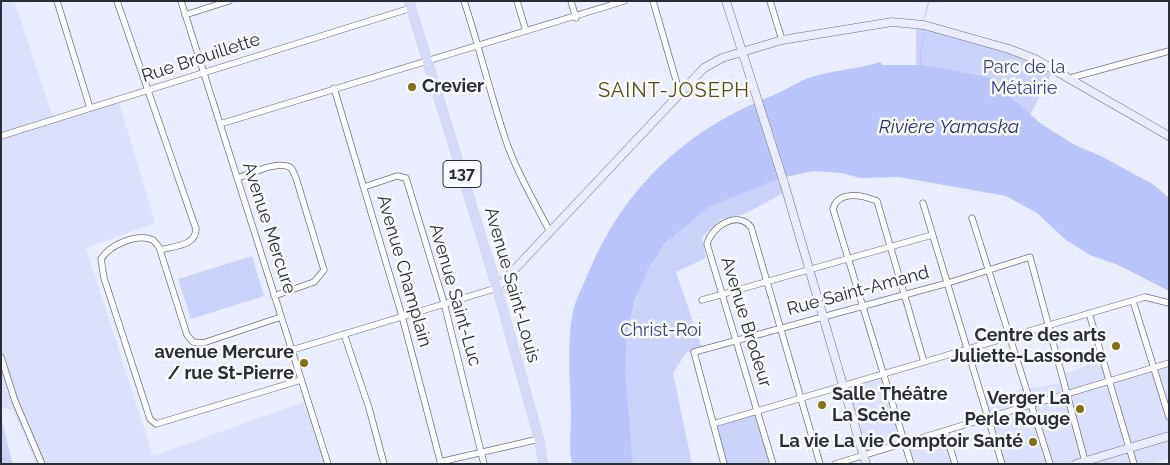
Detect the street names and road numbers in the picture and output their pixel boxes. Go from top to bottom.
street label: Rue Brouillette [139,29,263,87]
street label: Avenue Mercure [238,159,300,297]
road number: 137 [443,160,481,188]
street label: Avenue Champlain [372,192,436,350]
street label: Avenue Saint-Louis [479,205,545,365]
street label: Avenue Saint-Luc [424,221,486,369]
street label: Avenue Brodeur [716,254,776,390]
street label: Rue Saint-Amand [785,262,931,320]

